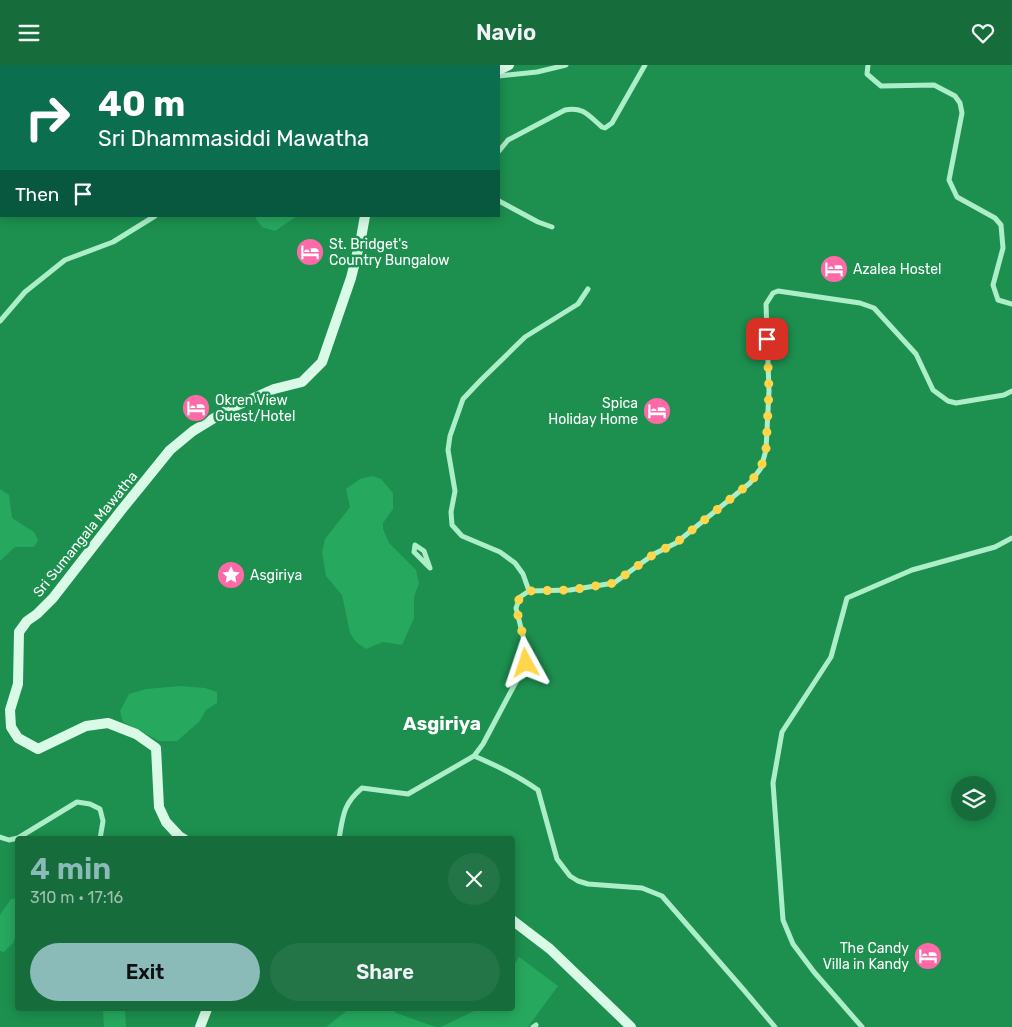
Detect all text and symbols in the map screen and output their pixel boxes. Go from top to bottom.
icon: menu [15,19,43,47]
text: Navio [476,19,536,46]
icon: heart [969,19,997,47]
text: 40 m [98,83,185,125]
icon: right [15,85,80,150]
text: Sri Dhammasiddi Mawatha [98,125,369,152]
icon: arrive [69,180,97,208]
text: Then [15,183,59,206]
place label: St. Bridget's Country Bungalow [329,236,450,269]
hotel icon: St. Bridget's Country Bungalow [295,237,325,267]
hotel icon: Azalea Hostel [819,254,849,284]
place label: Azalea Hostel [853,261,942,278]
pin [746,318,788,360]
icon: arrive [753,325,781,353]
place label: Okren View Guest/Hotel [215,392,295,425]
hotel icon: Okren View Guest/Hotel [181,393,211,423]
place label: Spica Holiday Home [548,395,638,428]
hotel icon: Spica Holiday Home [642,396,672,426]
street label: Sri Sumangala Mawatha [30,468,141,600]
place icon: Asgiriya [216,560,246,590]
place label: Asgiriya [250,567,302,584]
position arrow [499,636,551,688]
district label: Asgiriya [403,712,481,735]
map controls [951,776,996,821]
button: layers [951,776,996,821]
text: 4 min [30,851,111,887]
button: close [448,853,500,905]
text: 310 m · 17:16 [30,888,123,907]
place label: The Candy Villa in Kandy [823,940,909,973]
hotel icon: The Candy Villa in Kandy [913,941,943,971]
button: Exit [30,943,260,1001]
button: Share [270,943,500,1001]

